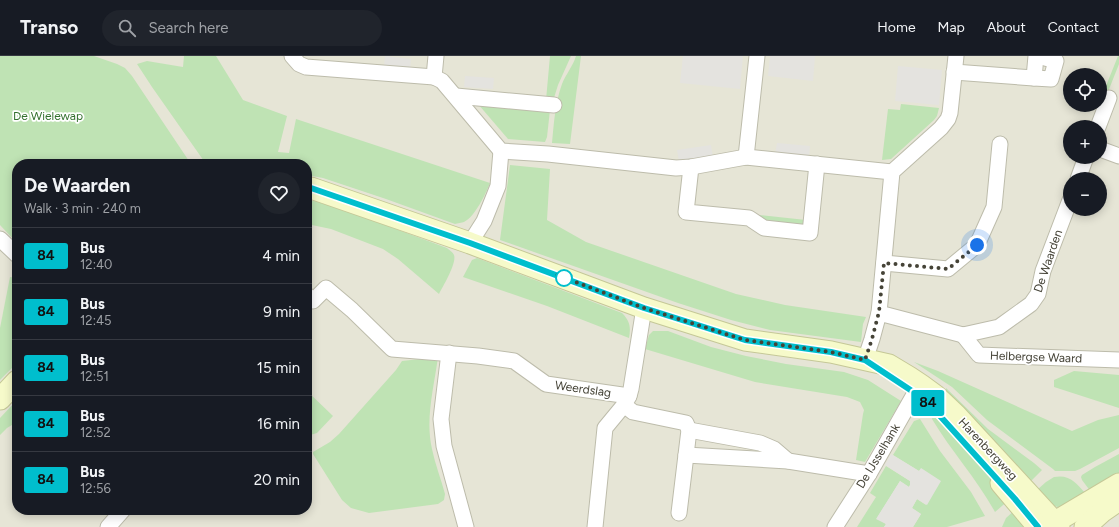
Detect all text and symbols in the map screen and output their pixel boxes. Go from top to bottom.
search box [102,10,382,46]
text: Transo [20,16,78,39]
icon: search [116,17,138,39]
text: Search here [148,19,229,37]
text: Home [877,19,916,36]
text: Map [938,19,965,36]
text: About [987,19,1026,36]
text: Contact [1048,19,1099,36]
map controls [1063,68,1107,216]
button: locate [1063,68,1107,112]
park label: De Wielewap [13,109,83,123]
button: + [1063,120,1107,164]
button: heart [258,172,300,214]
button: − [1063,172,1107,216]
text: De Waarden [24,174,130,197]
text: Walk · 3 min · 240 m [24,201,141,216]
street label: De Waarden [1031,228,1065,294]
your location [967,235,987,255]
text: Bus [80,239,105,257]
text: 84 [37,247,55,264]
text: 4 min [262,247,300,265]
text: 12:40 [80,257,112,272]
unlabelled marker [555,269,573,287]
text: Bus [80,295,105,313]
text: 84 [37,303,55,320]
text: 9 min [263,303,300,321]
text: 12:45 [80,313,111,328]
street label: Helbergse Waard [990,348,1082,366]
text: Bus [80,351,105,369]
text: 84 [37,359,55,376]
text: 15 min [257,359,300,377]
text: 12:51 [80,369,109,384]
street label: Weerdslag [554,378,612,400]
line badge: 84 [910,390,946,416]
text: 84 [919,394,937,411]
text: Bus [80,407,105,425]
text: 84 [37,415,55,432]
text: 16 min [257,415,300,433]
street label: Harenbergweg [956,415,1020,483]
street label: De IJsselhank [853,421,903,491]
text: 12:52 [80,425,111,440]
text: Bus [80,463,105,481]
text: 84 [37,471,55,488]
text: 20 min [254,471,300,489]
text: 12:56 [80,481,111,496]

